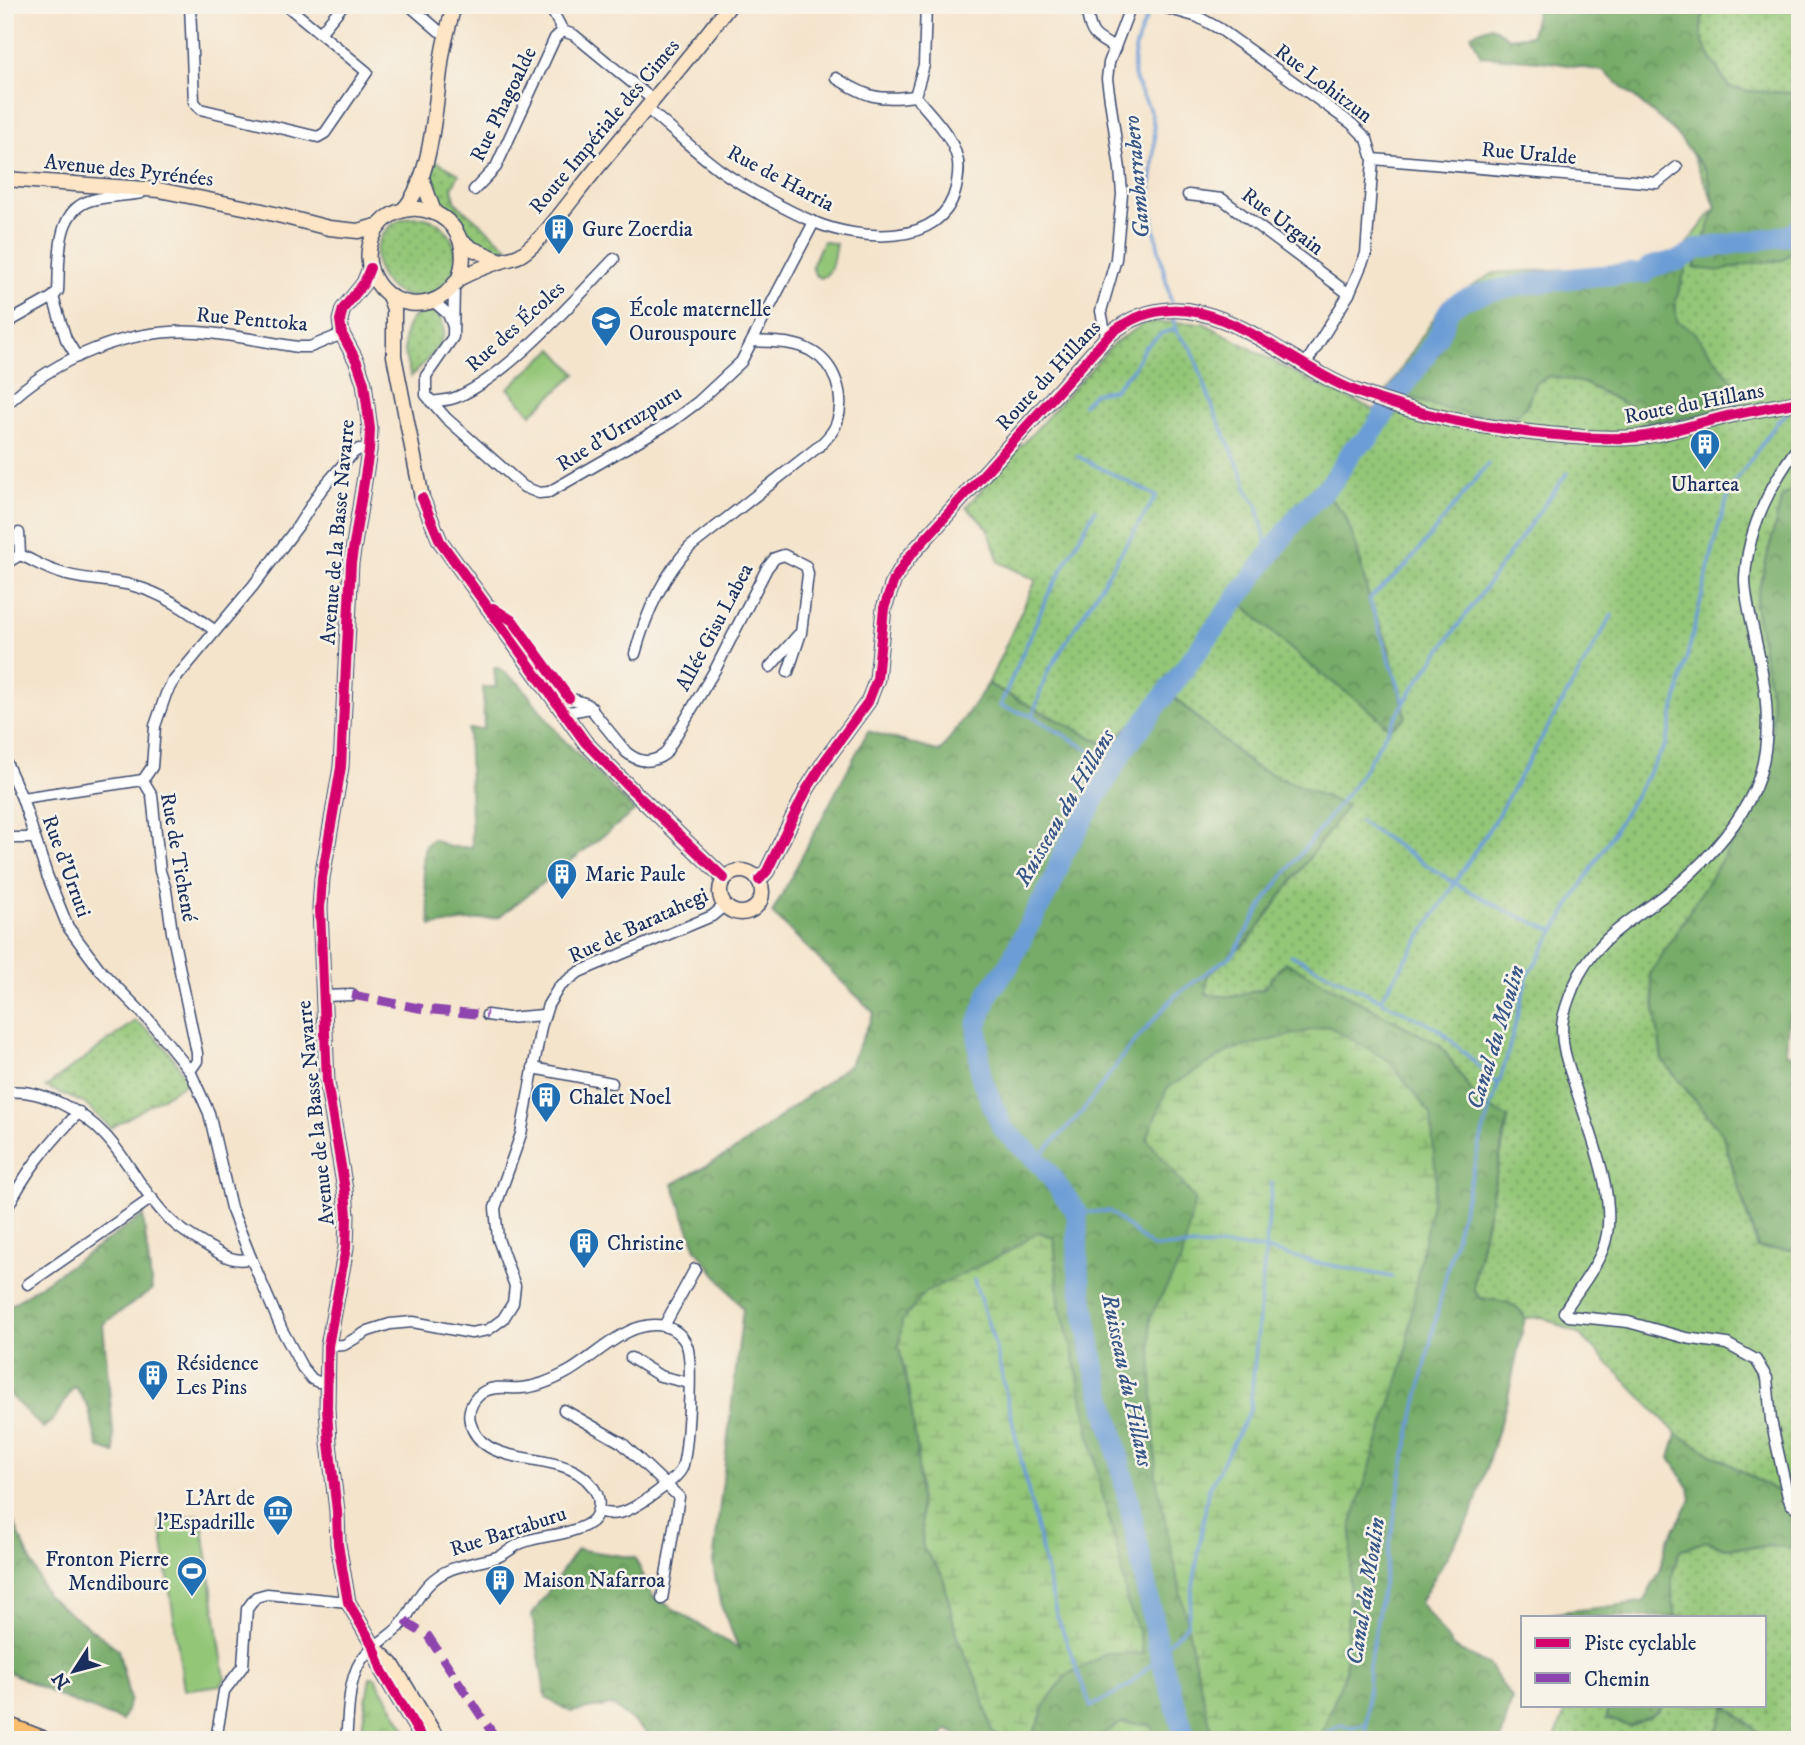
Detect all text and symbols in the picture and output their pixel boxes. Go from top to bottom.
street label: Route Impériale des Cimes [524,34,686,220]
street label: Rue Lohitzun [1269,39,1378,129]
street label: Rue Phagoalde [465,43,543,166]
water label: Gambarrabero [1118,114,1157,240]
street label: Rue Uralde [1480,137,1578,171]
street label: Rue de Harria [723,140,839,218]
street label: Avenue des Pyrénées [43,149,215,193]
street label: Rue Urgain [1236,182,1329,261]
building icon: Gure Zoerdia [542,212,576,256]
place label: Gure Zoerdia [582,217,693,243]
street label: Rue des Écoles [460,275,570,378]
place label: École maternelle Ourouspoure [629,296,772,347]
street label: Rue Penttoka [195,302,309,338]
school or university icon: École maternelle Ourouspoure [589,304,623,348]
street label: Route du Hillans [991,315,1107,436]
street label: Route du Hillans [1622,378,1766,430]
street label: Rue d'Urruzpuru [552,380,687,478]
street label: Avenue de la Basse Navarre [315,418,361,646]
building icon: Uhartea [1688,427,1722,471]
place label: Uhartea [1671,472,1739,498]
street label: Allée Gisu Labea [670,559,760,696]
water label: Ruisseau du Hillans [1008,723,1122,892]
street label: Rue de Tichené [154,791,202,924]
street label: Rue d'Urruti [36,812,97,921]
building icon: Marie Paule [545,857,579,901]
place label: Marie Paule [585,862,686,888]
street label: Rue de Baratahegi [565,882,712,970]
water label: Canal du Moulin [1461,962,1532,1113]
street label: Avenue de la Basse Navarre [291,999,341,1227]
building icon: Chalet Noel [529,1080,563,1124]
place label: Chalet Noel [569,1085,672,1111]
building icon: Christine [567,1226,601,1270]
place label: Christine [607,1231,684,1257]
water label: Ruisseau du Hillans [1094,1290,1159,1470]
place label: Résidence Les Pins [176,1351,259,1401]
building icon: Résidence Les Pins [136,1358,170,1402]
place label: L'Art de l'Espadrille [157,1486,255,1536]
museum icon: L'Art de l'Espadrille [261,1493,295,1537]
street label: Rue Bartaburu [447,1501,570,1563]
water label: Canal du Moulin [1340,1515,1393,1667]
place label: Fronton Pierre Mendiboure [45,1547,169,1597]
sports icon: Fronton Pierre Mendiboure [175,1554,209,1598]
building icon: Maison Nafarroa [483,1563,517,1607]
place label: Maison Nafarroa [523,1568,665,1594]
legend [1521,1616,1766,1706]
text: Piste cyclable [1584,1631,1697,1657]
north arrow [38,1636,108,1706]
text: N [47,1667,75,1693]
text: Chemin [1584,1667,1650,1693]

